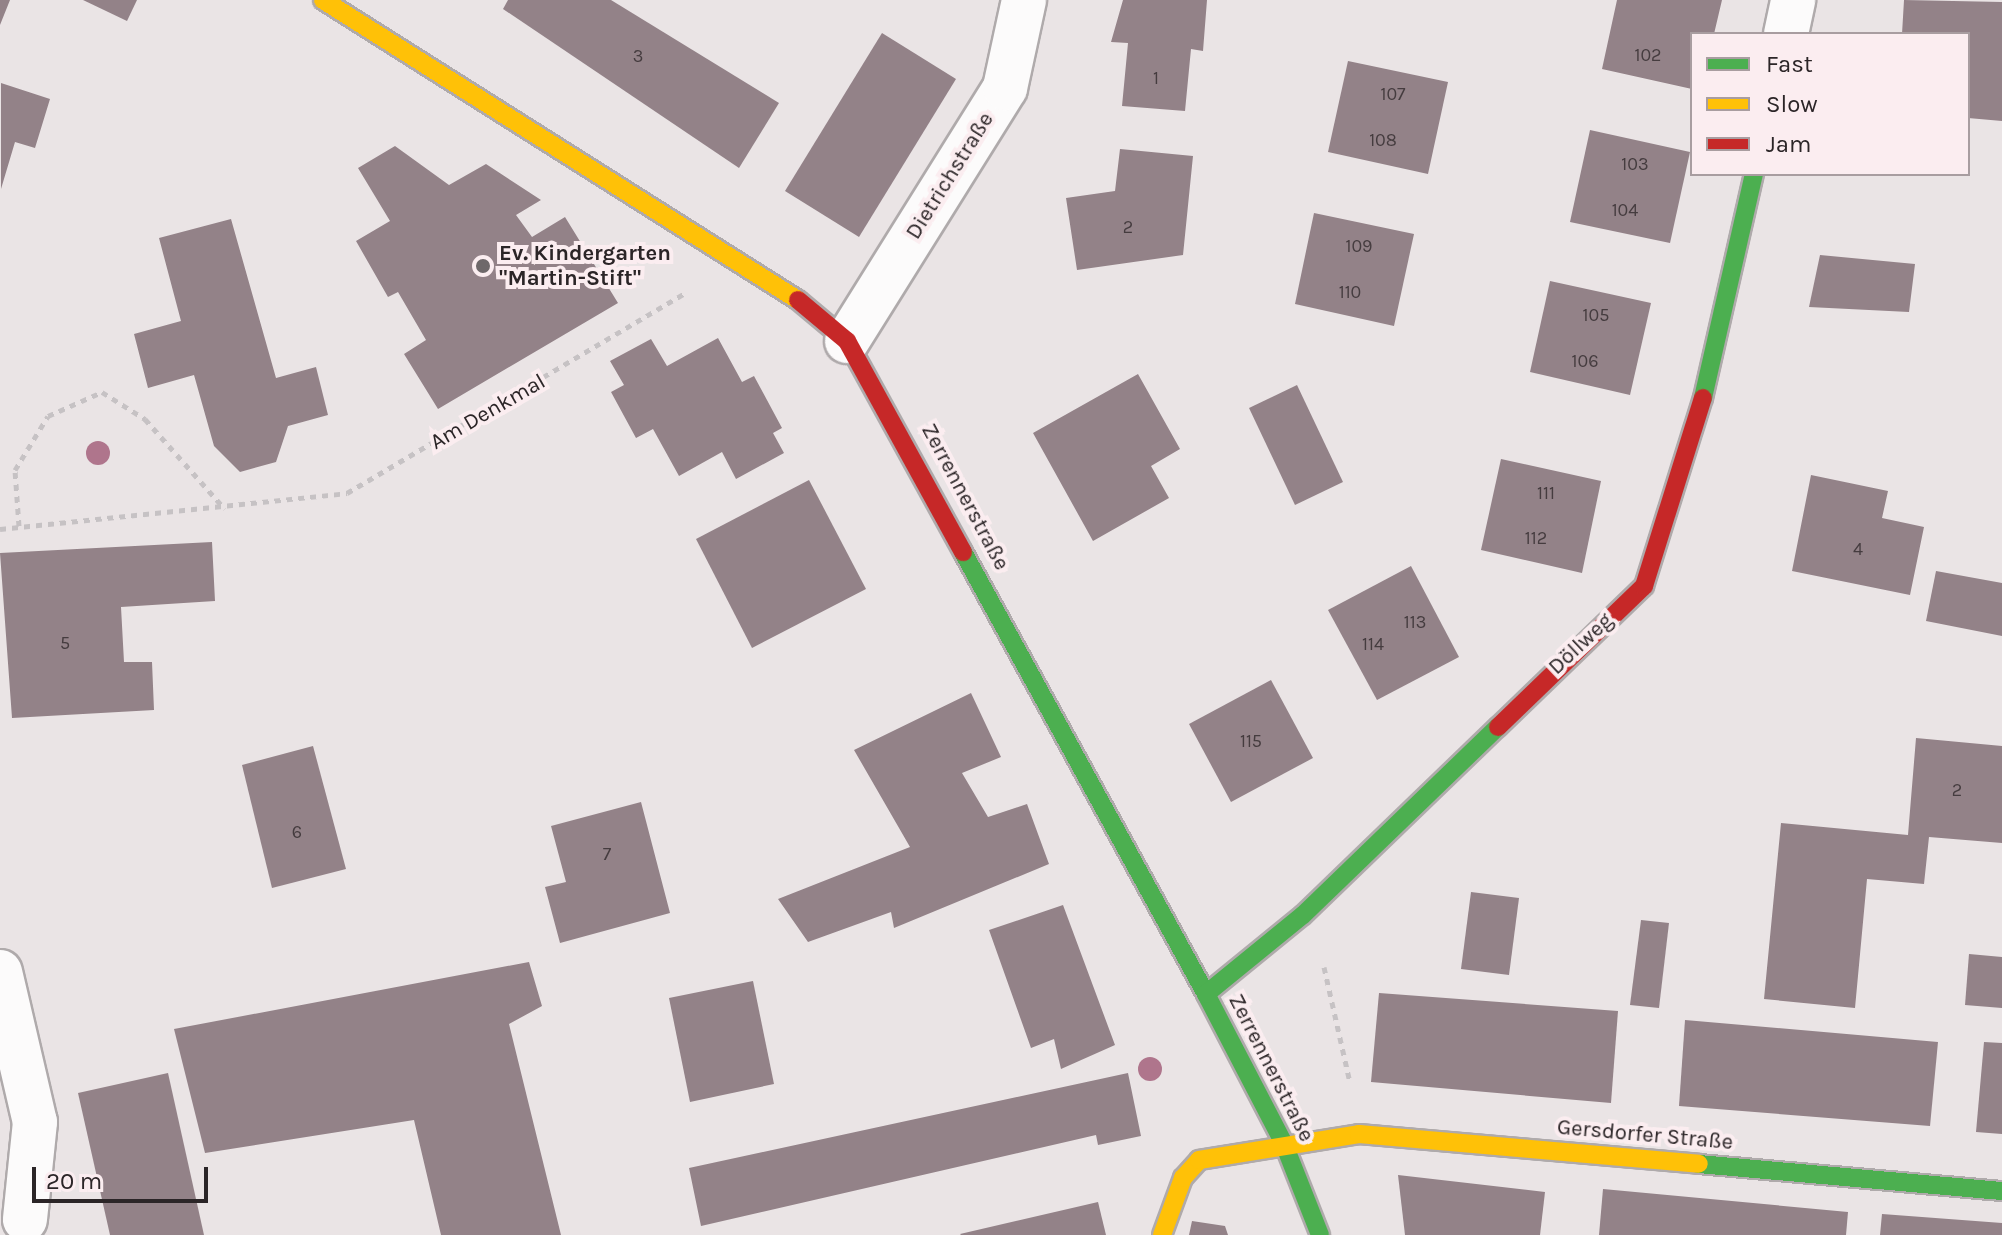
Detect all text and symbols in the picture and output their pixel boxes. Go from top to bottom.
legend [1690,32,1970,176]
house number: 102 [1634,44,1662,66]
house number: 3 [633,45,643,67]
text: Fast [1766,50,1813,78]
house number: 1 [1153,67,1159,89]
house number: 107 [1380,83,1406,105]
text: Slow [1766,90,1818,118]
street label: Dietrichstraße [901,108,999,244]
house number: 108 [1369,129,1397,151]
text: Jam [1766,130,1811,158]
house number: 103 [1621,153,1649,175]
house number: 104 [1612,199,1638,221]
house number: 2 [1123,216,1133,238]
house number: 109 [1345,235,1373,257]
place label: Ev. Kindergarten "Martin-Stift" [499,240,671,292]
marker: Ev. Kindergarten "Martin-Stift" [474,257,492,275]
house number: 110 [1339,281,1361,303]
house number: 105 [1583,304,1609,326]
house number: 106 [1572,350,1598,372]
street label: Am Denkmal [426,368,550,456]
street label: Zerrennerstraße [915,419,1015,575]
house number: 111 [1537,482,1555,504]
house number: 112 [1525,527,1547,549]
house number: 4 [1853,538,1863,560]
street label: Döllweg [1543,608,1619,680]
house number: 113 [1404,611,1426,633]
house number: 5 [60,632,70,654]
house number: 114 [1362,633,1384,655]
house number: 115 [1240,730,1262,752]
house number: 2 [1952,779,1962,801]
house number: 6 [292,821,302,843]
house number: 7 [603,843,611,865]
street label: Zerrennerstraße [1222,990,1320,1146]
street label: Gersdorfer Straße [1556,1114,1734,1156]
scale bar [36,1151,212,1201]
text: 20 m [46,1167,102,1195]

